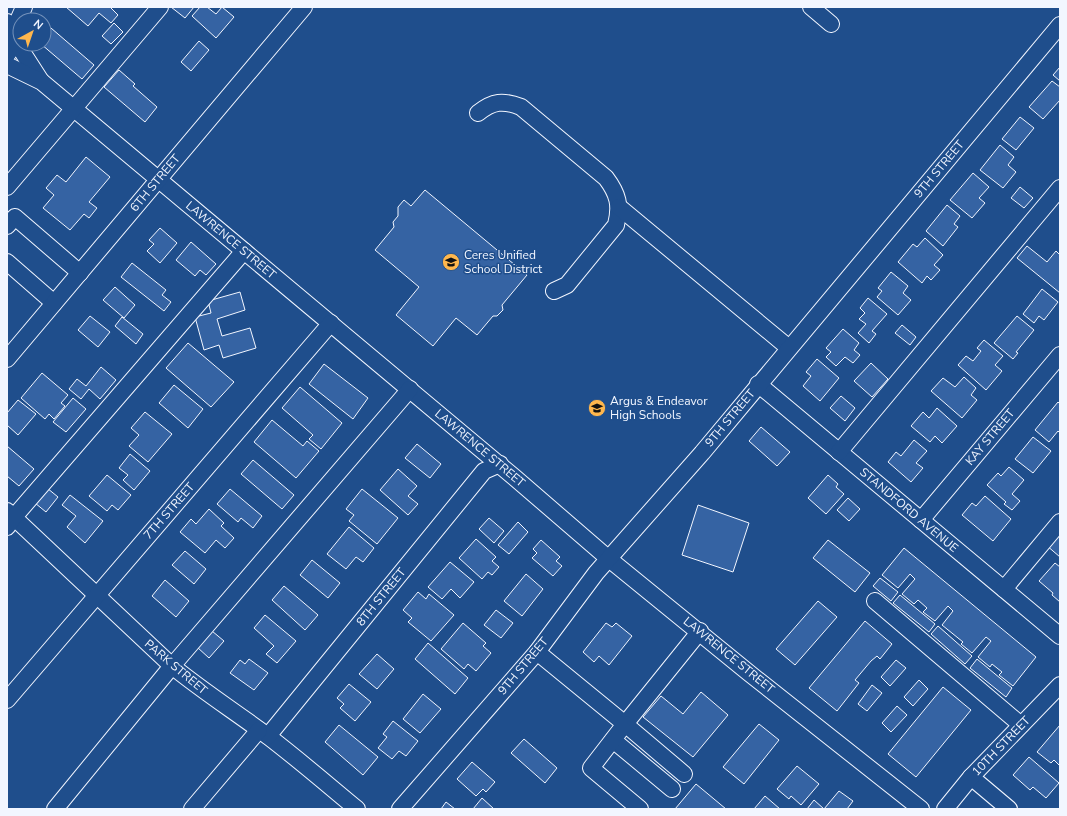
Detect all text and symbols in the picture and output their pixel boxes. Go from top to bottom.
north arrow [12,12,52,52]
text: N [30,16,46,33]
street label: 9TH STREET [910,136,968,201]
street label: 6TH STREET [126,150,184,215]
street label: LAWRENCE STREET [183,198,280,283]
place label: Ceres Unified School District [464,247,543,277]
school or university icon: Ceres Unified School District [441,252,461,272]
street label: 9TH STREET [701,385,759,450]
place label: Argus & Endeavor High Schools [610,393,708,423]
school or university icon: Argus & Endeavor High Schools [587,398,607,418]
street label: KAY STREET [962,405,1019,469]
street label: LAWRENCE STREET [432,406,529,491]
street label: STANDFORD AVENUE [857,464,961,556]
street label: 7TH STREET [140,479,199,543]
street label: 8TH STREET [353,564,410,629]
street label: LAWRENCE STREET [680,613,779,697]
street label: 9TH STREET [494,633,552,698]
street label: PARK STREET [141,636,211,699]
street label: 10TH STREET [968,712,1034,779]

